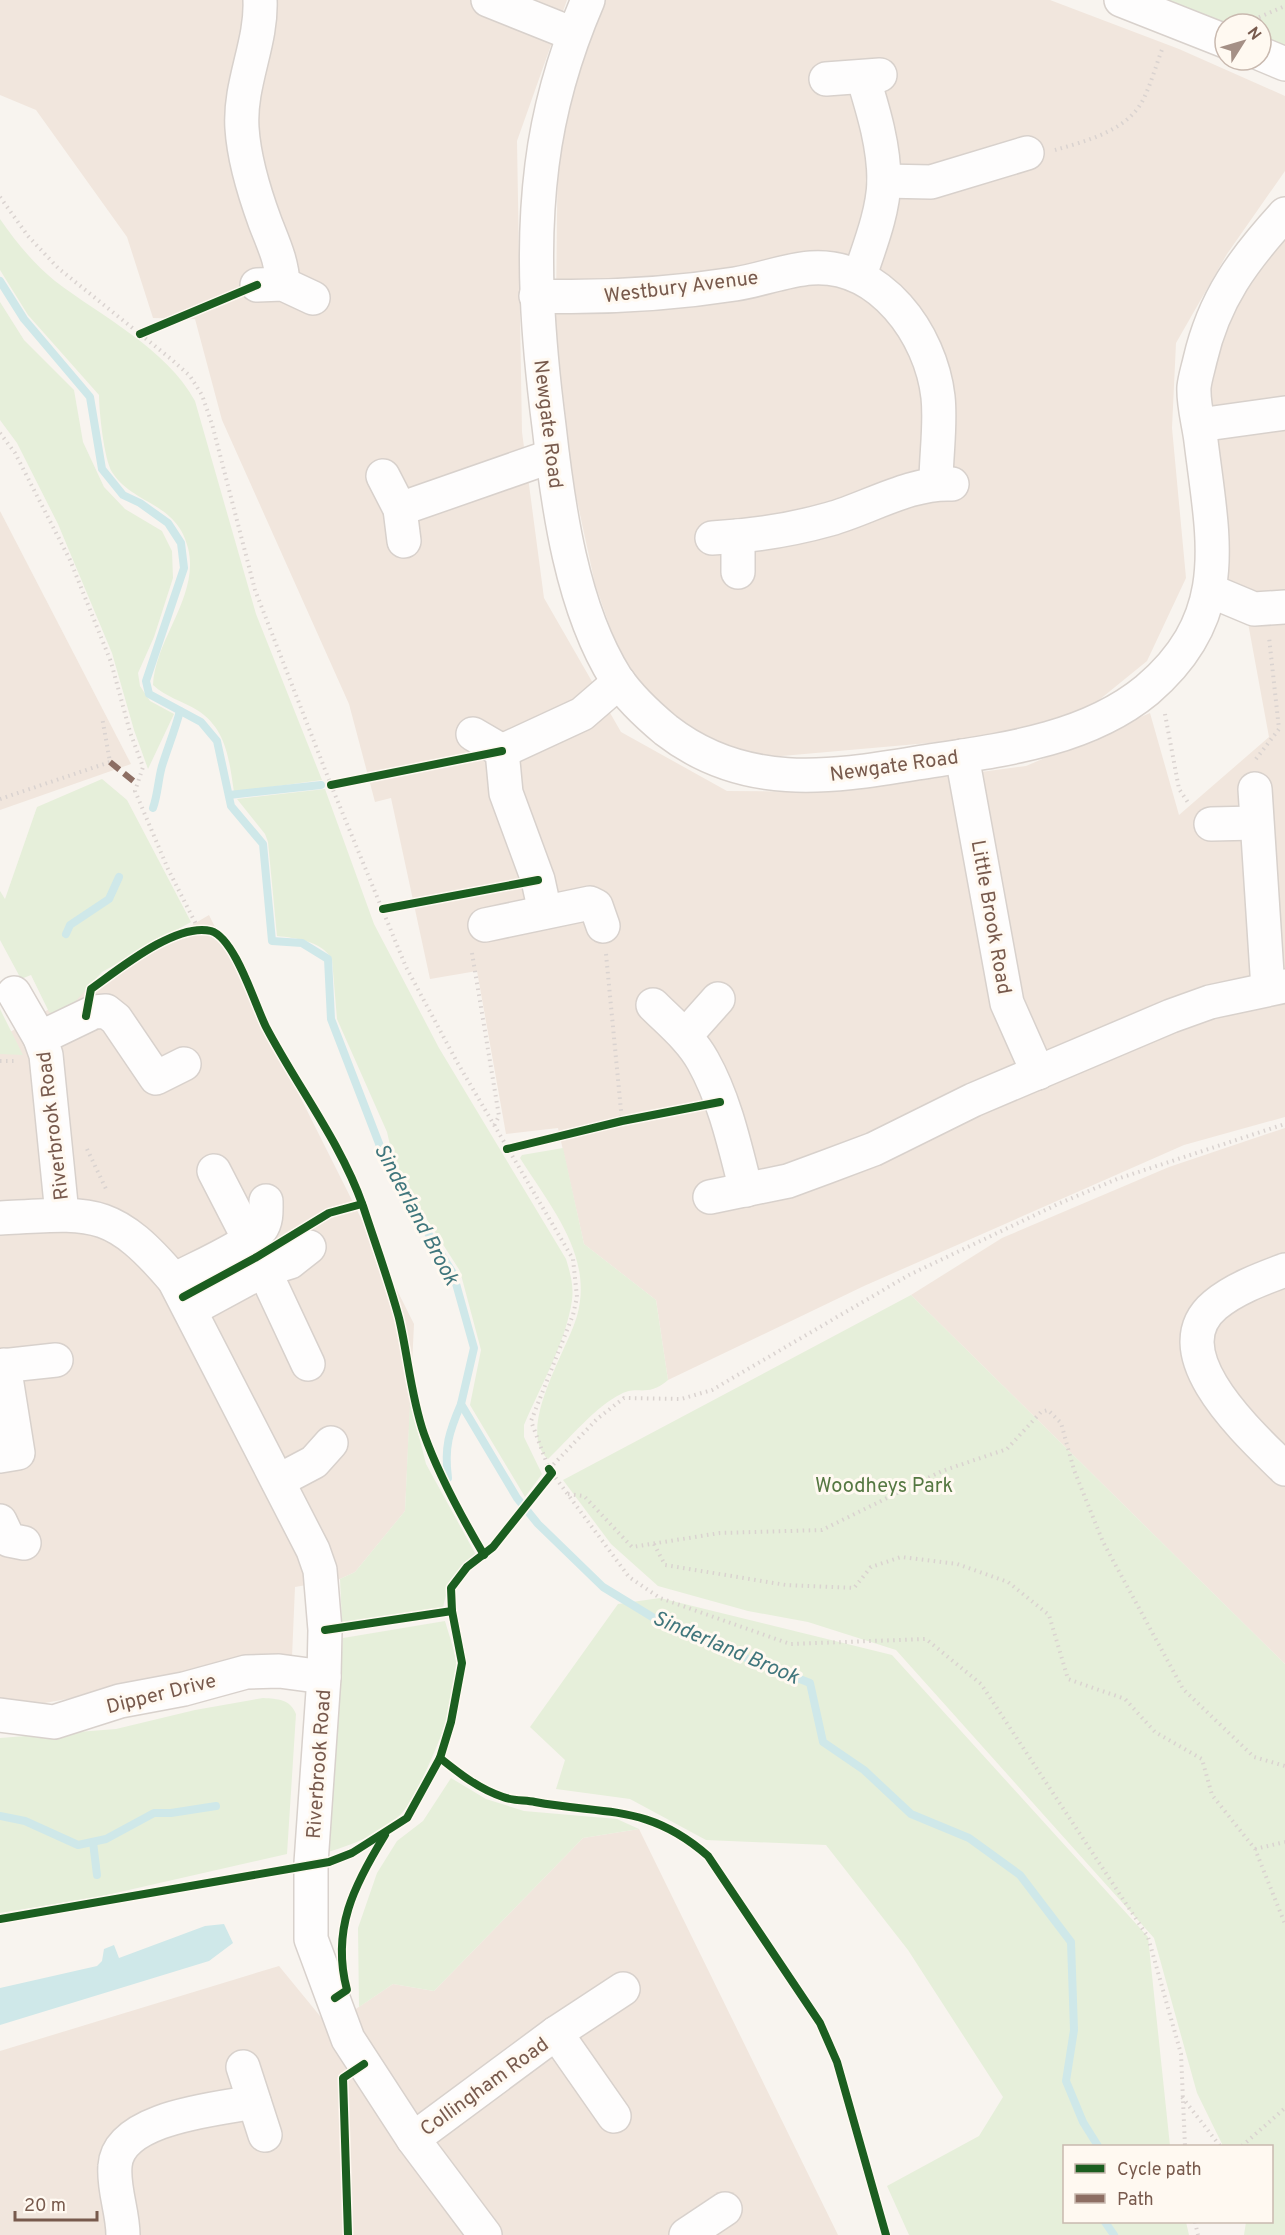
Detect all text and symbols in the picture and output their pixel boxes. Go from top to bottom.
north arrow [1213,12,1273,72]
text: N [1242,24,1265,45]
street label: Westbury Avenue [603,266,760,310]
street label: Newgate Road [526,358,568,490]
street label: Newgate Road [828,745,960,789]
street label: Little Brook Road [964,838,1016,996]
street label: Riverbrook Road [32,1050,76,1202]
water label: Sinderland Brook [367,1139,465,1291]
park label: Woodheys Park [815,1474,953,1500]
water label: Sinderland Brook [648,1605,803,1692]
street label: Dipper Drive [104,1669,219,1721]
street label: Riverbrook Road [302,1688,338,1840]
street label: Collingham Road [416,2032,555,2143]
legend [1063,2145,1273,2223]
text: Cycle path [1117,2159,1202,2182]
scale bar [15,2184,98,2222]
text: Path [1117,2189,1154,2212]
text: 20 m [24,2195,66,2218]

